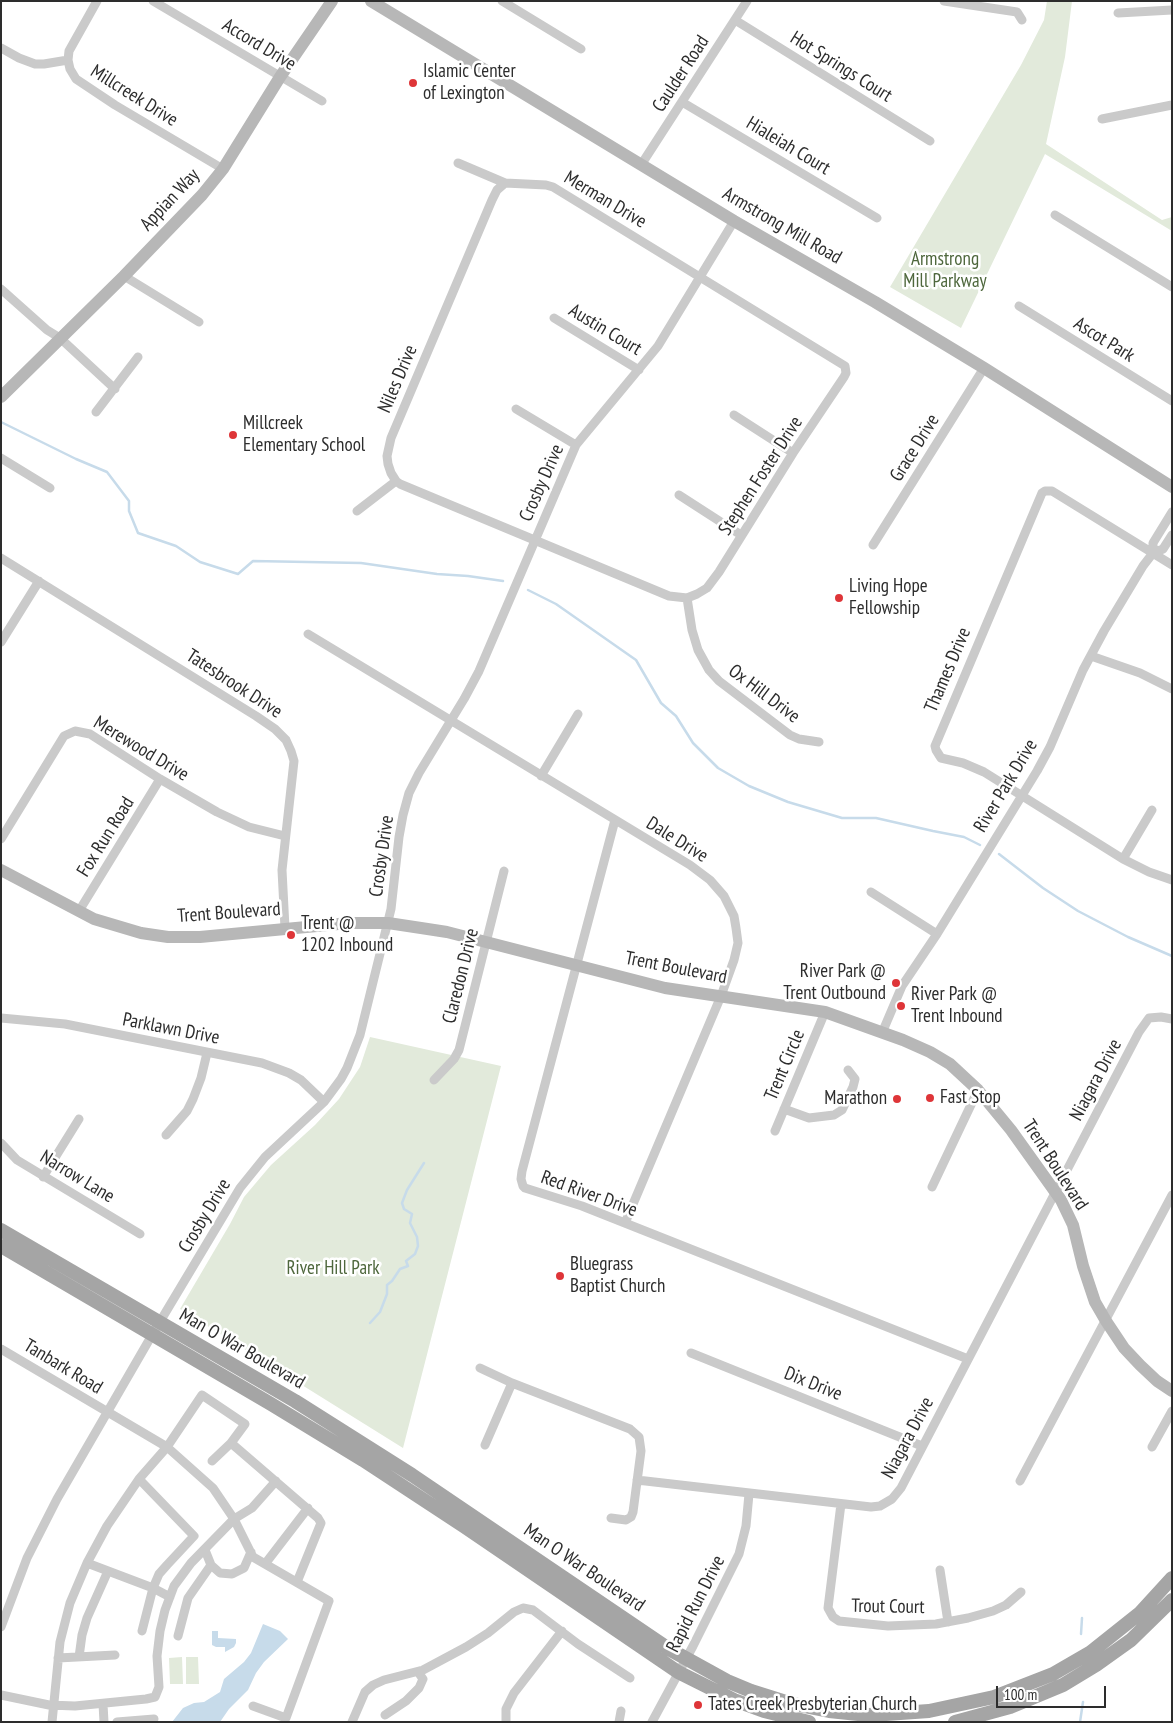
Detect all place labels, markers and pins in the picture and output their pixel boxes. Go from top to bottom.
place label: Islamic Center of Lexington [423,61,516,105]
marker: Islamic Center of Lexington [407,77,419,89]
place label: Millcreek Elementary School [243,413,365,457]
marker: Millcreek Elementary School [227,429,239,441]
place label: Living Hope Fellowship [849,576,928,620]
marker: Living Hope Fellowship [833,592,845,604]
place label: Trent @ 1202 Inbound [301,913,393,957]
marker: Trent @ 1202 Inbound [285,929,297,941]
place label: River Park @ Trent Outbound [783,961,886,1005]
marker: River Park @ Trent Outbound [890,977,902,989]
place label: River Park @ Trent Inbound [911,984,1003,1028]
marker: River Park @ Trent Inbound [895,1000,907,1012]
place label: Fast Stop [940,1087,1001,1109]
place label: Marathon [824,1088,887,1110]
marker: Fast Stop [924,1092,936,1104]
marker: Marathon [891,1093,903,1105]
place label: Bluegrass Baptist Church [570,1254,665,1298]
marker: Bluegrass Baptist Church [554,1270,566,1282]
place label: Tates Creek Presbyterian Church [708,1694,917,1716]
marker: Tates Creek Presbyterian Church [692,1699,704,1711]

